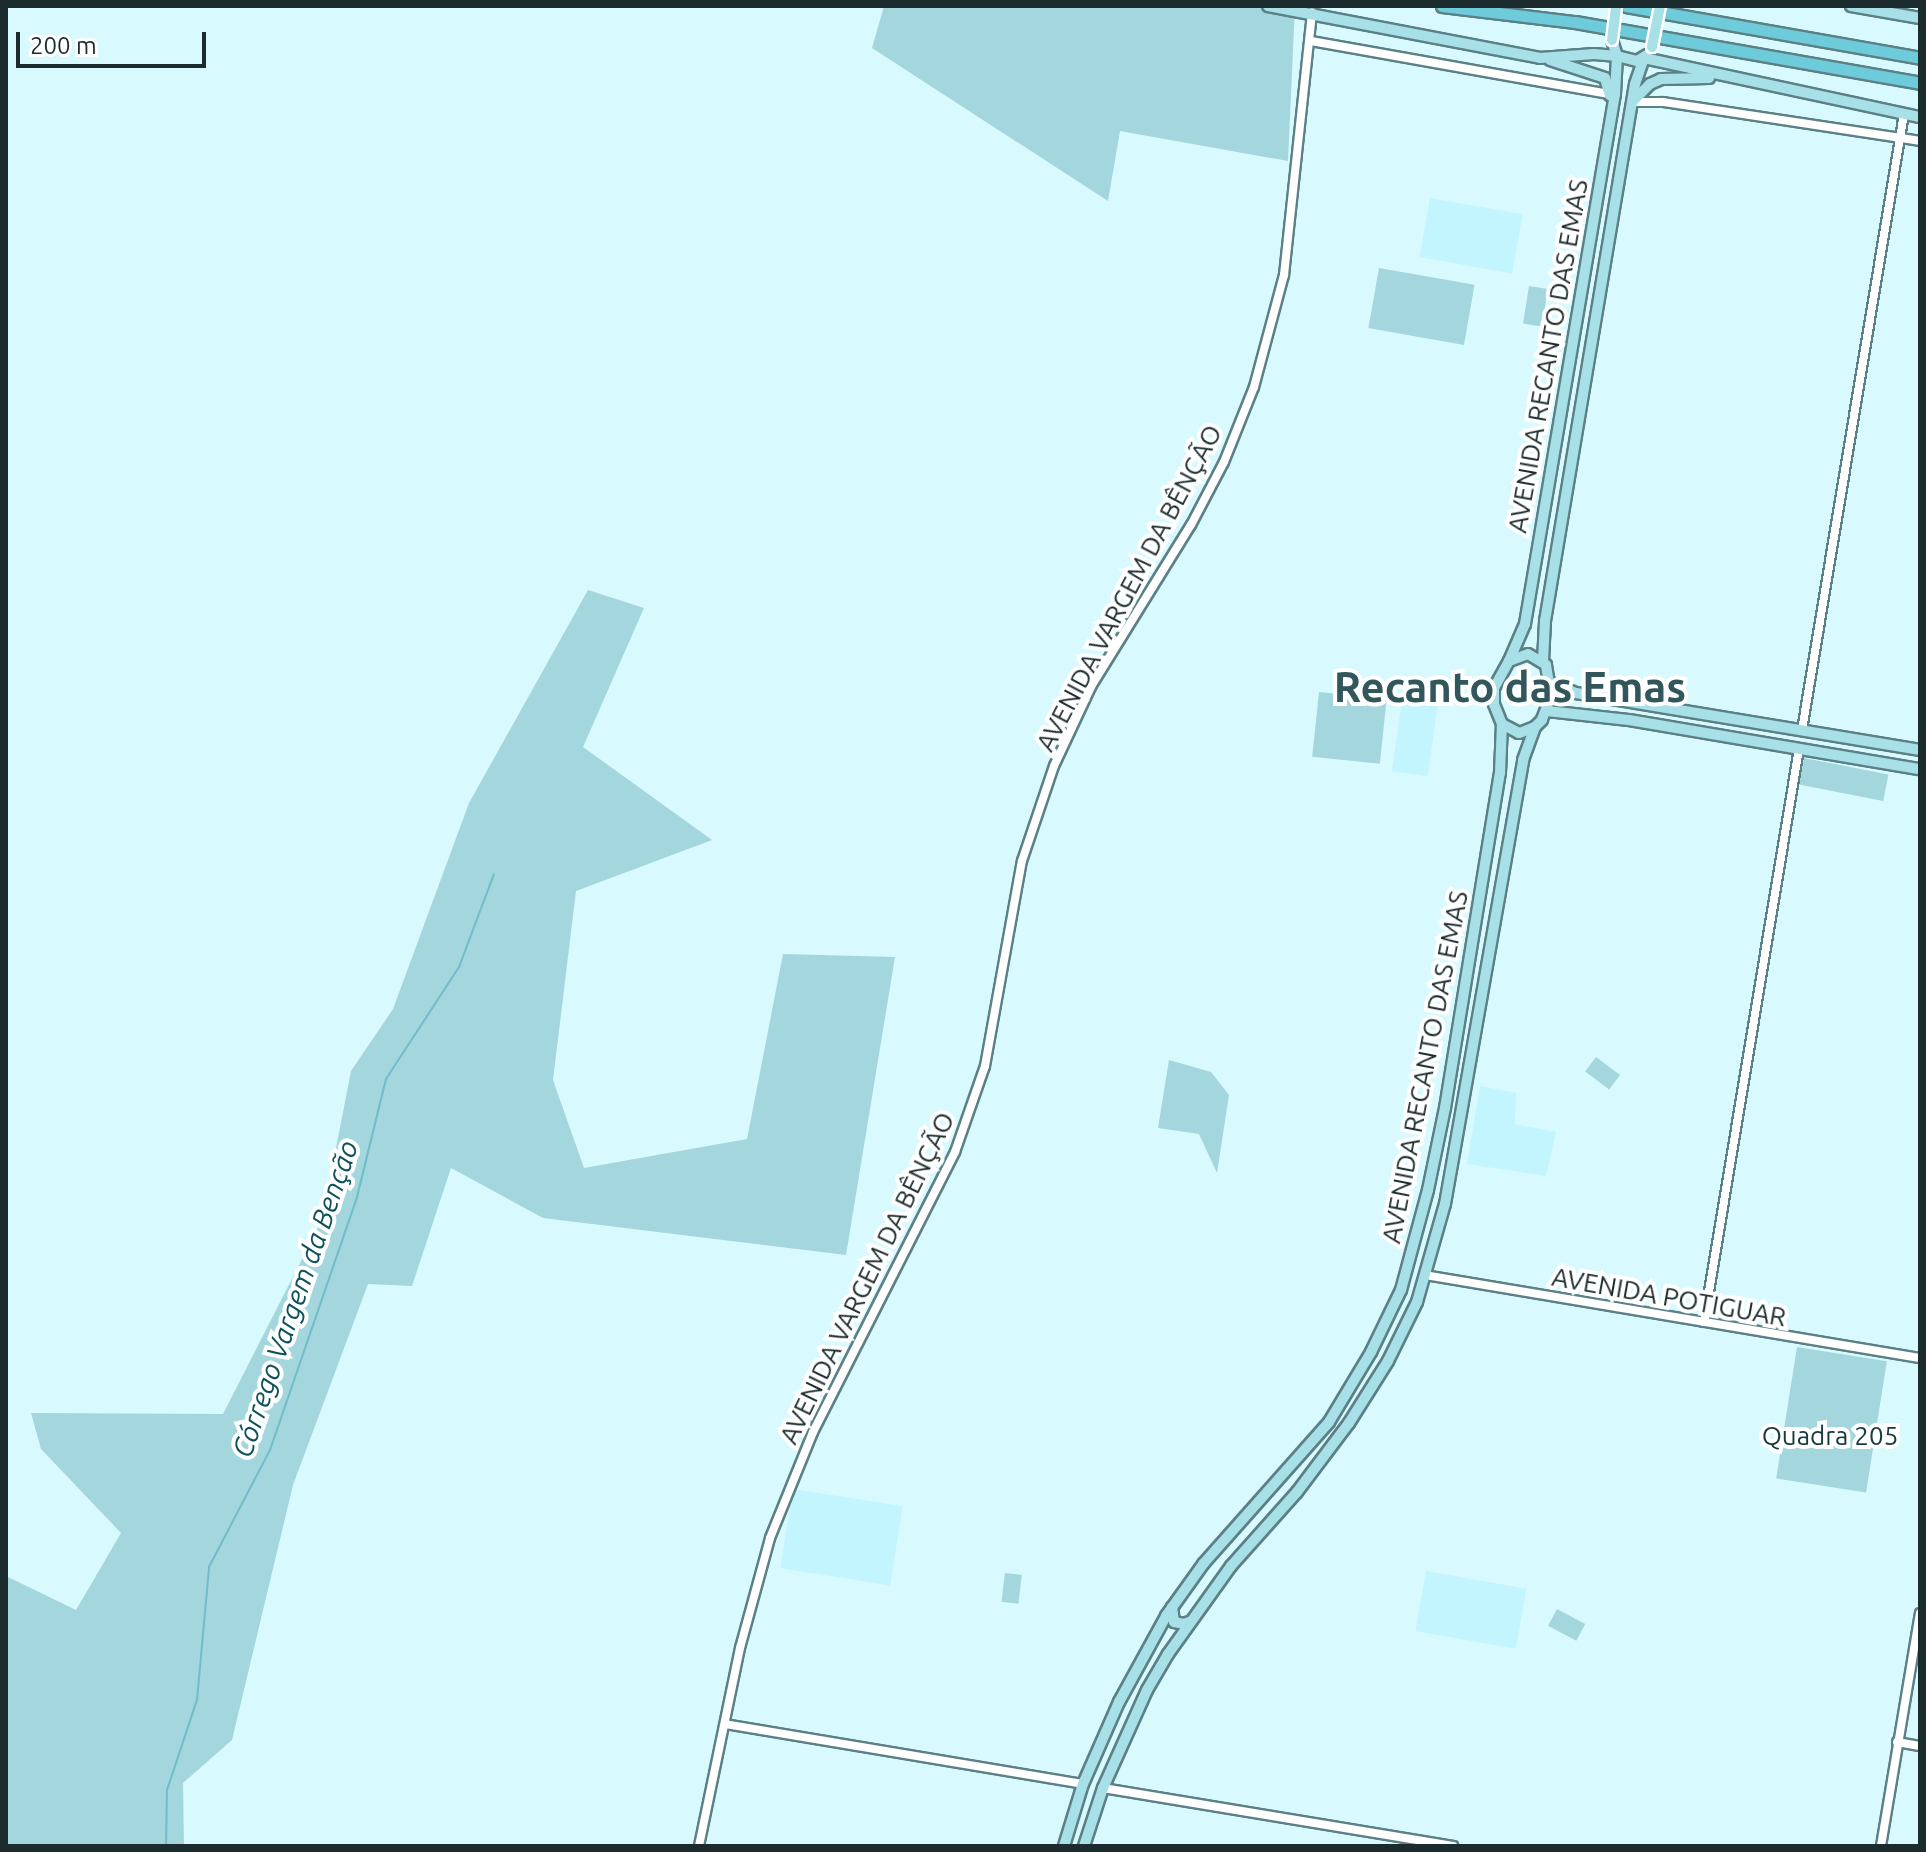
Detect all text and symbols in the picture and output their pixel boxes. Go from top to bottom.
scale bar [20,16,210,66]
text: 200 m [30,32,97,59]
street label: AVENIDA RECANTO DAS EMAS [1502,177,1594,535]
street label: AVENIDA VARGEM DA BÊNÇÃO [1029,419,1229,757]
district label: Recanto das Emas [1334,662,1686,712]
street label: AVENIDA RECANTO DAS EMAS [1375,888,1475,1246]
street label: AVENIDA VARGEM DA BÊNÇÃO [773,1107,961,1449]
water label: Córrego Vargem da Benção [225,1136,365,1462]
street label: AVENIDA POTIGUAR [1549,1261,1789,1333]
park label: Quadra 205 [1762,1420,1898,1452]

